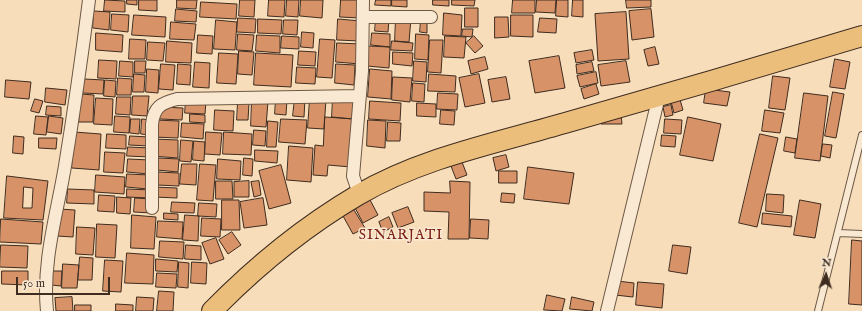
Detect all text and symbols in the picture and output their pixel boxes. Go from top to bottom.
district label: SINARJATI [359,228,443,244]
north arrow [806,255,846,295]
text: N [822,256,832,270]
scale bar [18,269,112,295]
text: 50 m [23,276,45,291]

